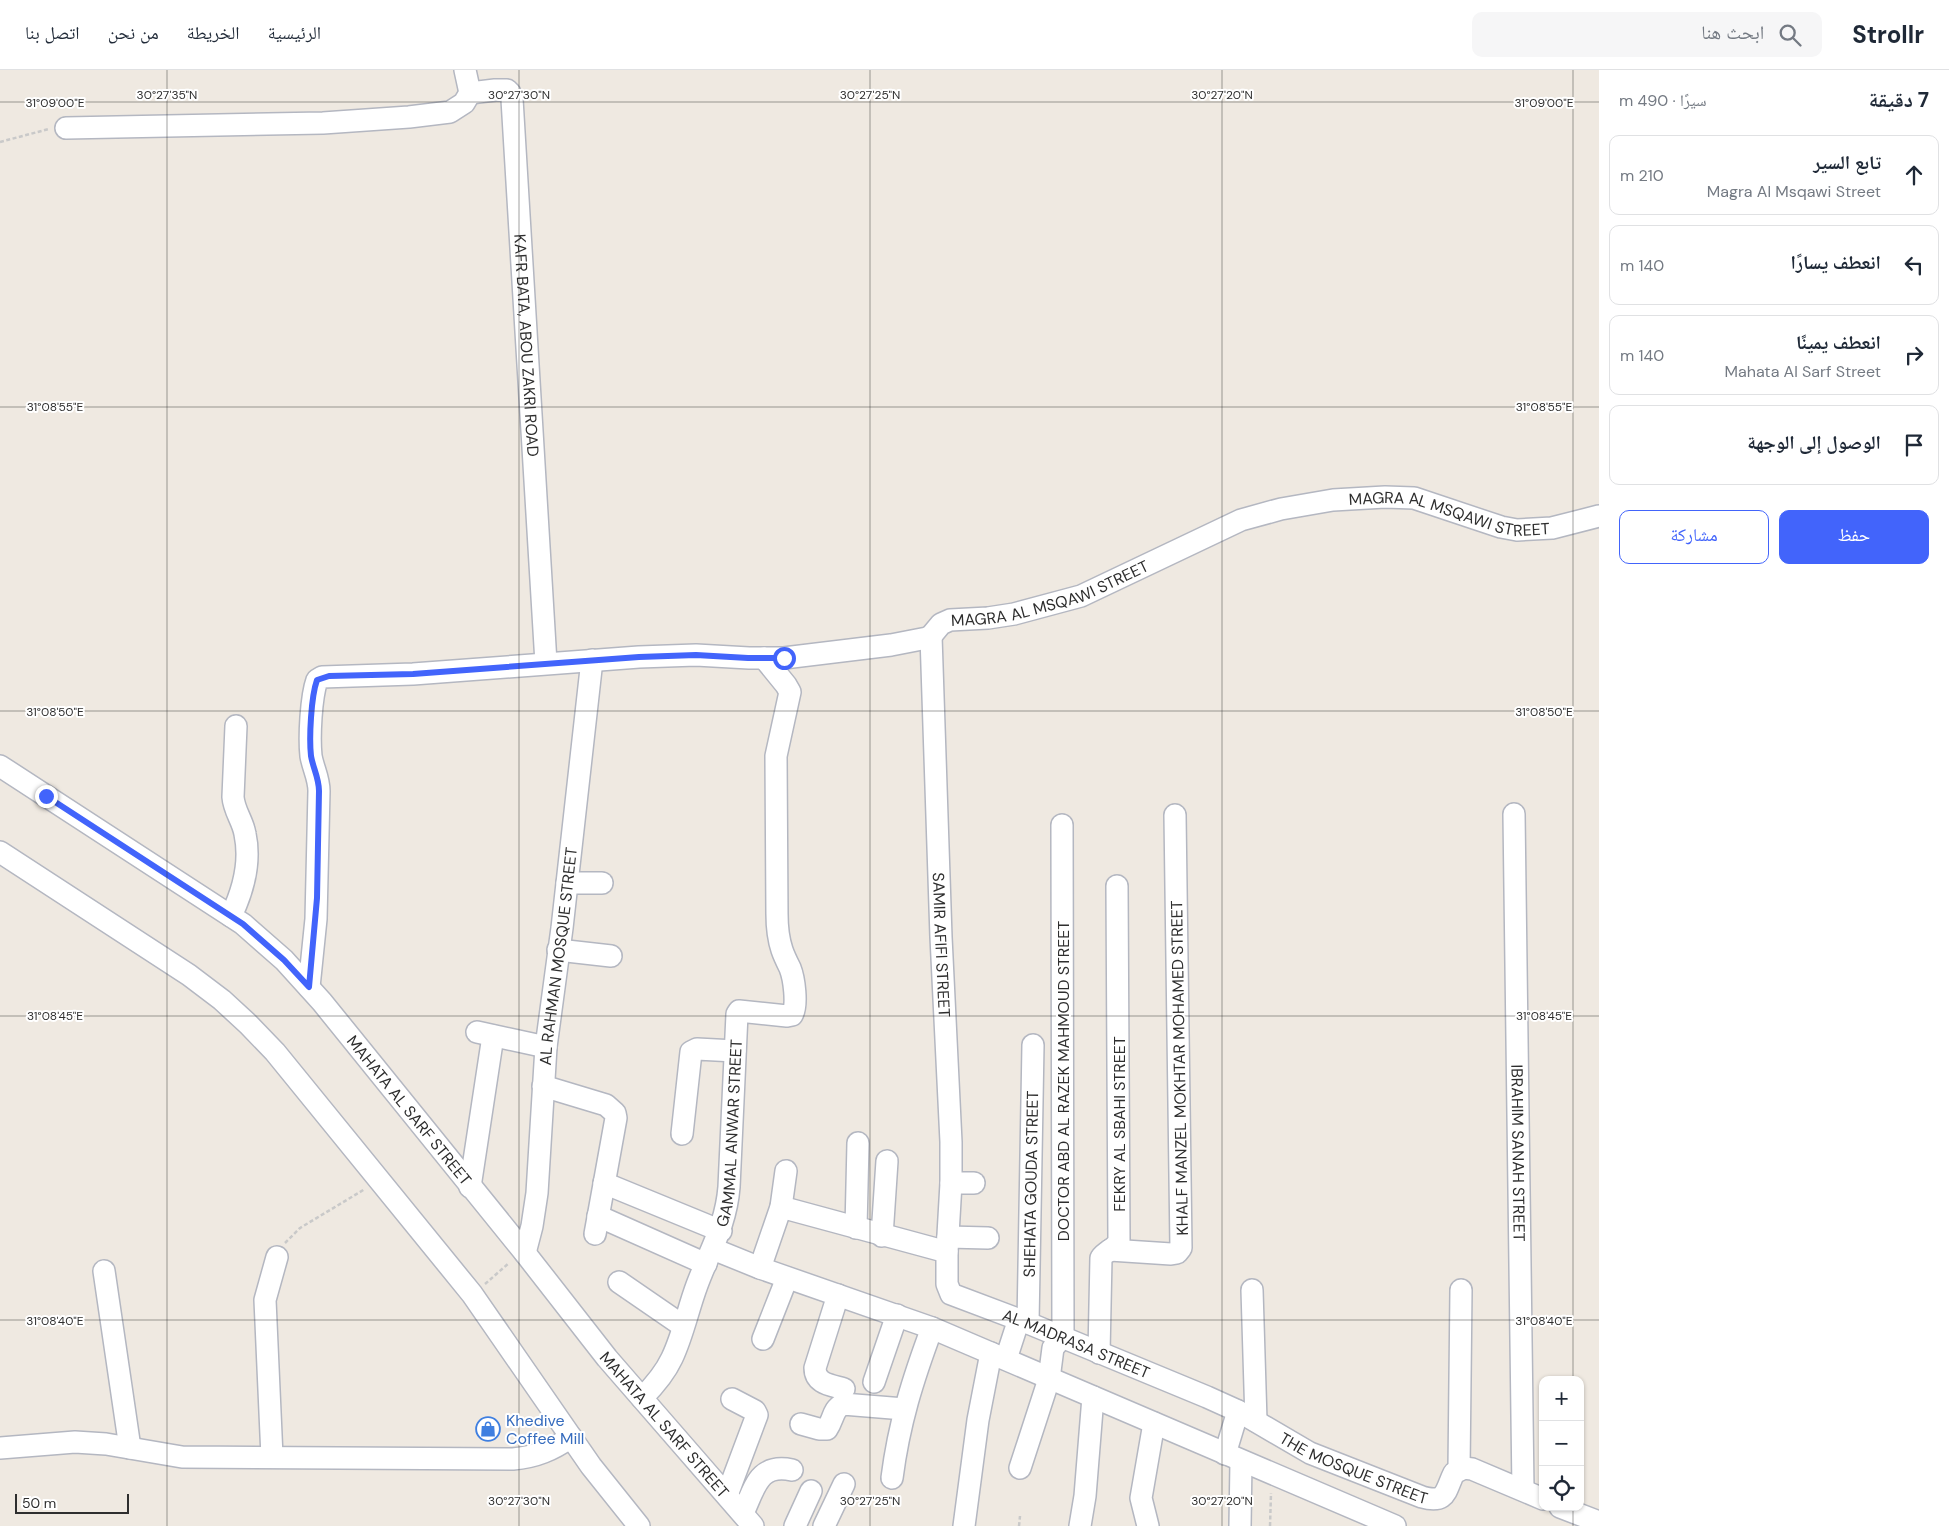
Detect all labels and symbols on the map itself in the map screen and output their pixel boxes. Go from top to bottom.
text: 30°27'35"N [137,87,197,103]
text: 30°27'30"N [488,87,550,103]
text: 30°27'25"N [840,87,900,103]
text: 30°27'20"N [1191,87,1253,103]
text: 31°09'00"E [25,95,85,111]
text: 31°09'00"E [1514,95,1574,111]
street label: KAFR BATA, ABOU ZAKRI ROAD [509,233,544,457]
text: 31°08'55"E [27,399,83,415]
text: 31°08'55"E [1516,399,1572,415]
street label: MAGRA AL MSQAWI STREET [1348,487,1550,541]
street label: MAGRA AL MSQAWI STREET [950,556,1152,631]
route start [773,647,796,670]
text: 31°08'50"E [26,704,84,720]
text: 31°08'50"E [1515,704,1573,720]
route end [35,785,58,808]
street label: AL RAHMAN MOSQUE STREET [535,846,582,1066]
street label: SAMIR AFIFI STREET [928,872,955,1018]
street label: KHALF MANZEL MOKHTAR MOHAMED STREET [1166,900,1193,1236]
street label: DOCTOR ABD AL RAZEK MAHMOUD STREET [1053,921,1074,1241]
text: 31°08'45"E [27,1008,83,1024]
text: 31°08'45"E [1516,1008,1572,1024]
street label: MAHATA AL SARF STREET [342,1031,476,1190]
street label: FEKRY AL SBAHI STREET [1109,1036,1130,1212]
street label: GAMMAL ANWAR STREET [711,1039,747,1229]
street label: IBRAHIM SANAH STREET [1506,1064,1530,1242]
street label: SHEHATA GOUDA STREET [1019,1090,1043,1278]
street label: AL MADRASA STREET [1000,1304,1153,1383]
text: 31°08'40"E [26,1313,84,1329]
text: 31°08'40"E [1515,1313,1573,1329]
street label: MAHATA AL SARF STREET [595,1347,734,1502]
place label: Khedive Coffee Mill [506,1410,584,1449]
shop icon: Khedive Coffee Mill [475,1416,501,1442]
street label: THE MOSQUE STREET [1276,1428,1430,1509]
scale bar [15,1491,129,1514]
text: 30°27'30"N [488,1493,550,1509]
text: 30°27'25"N [840,1493,900,1509]
text: 30°27'20"N [1191,1493,1253,1509]

